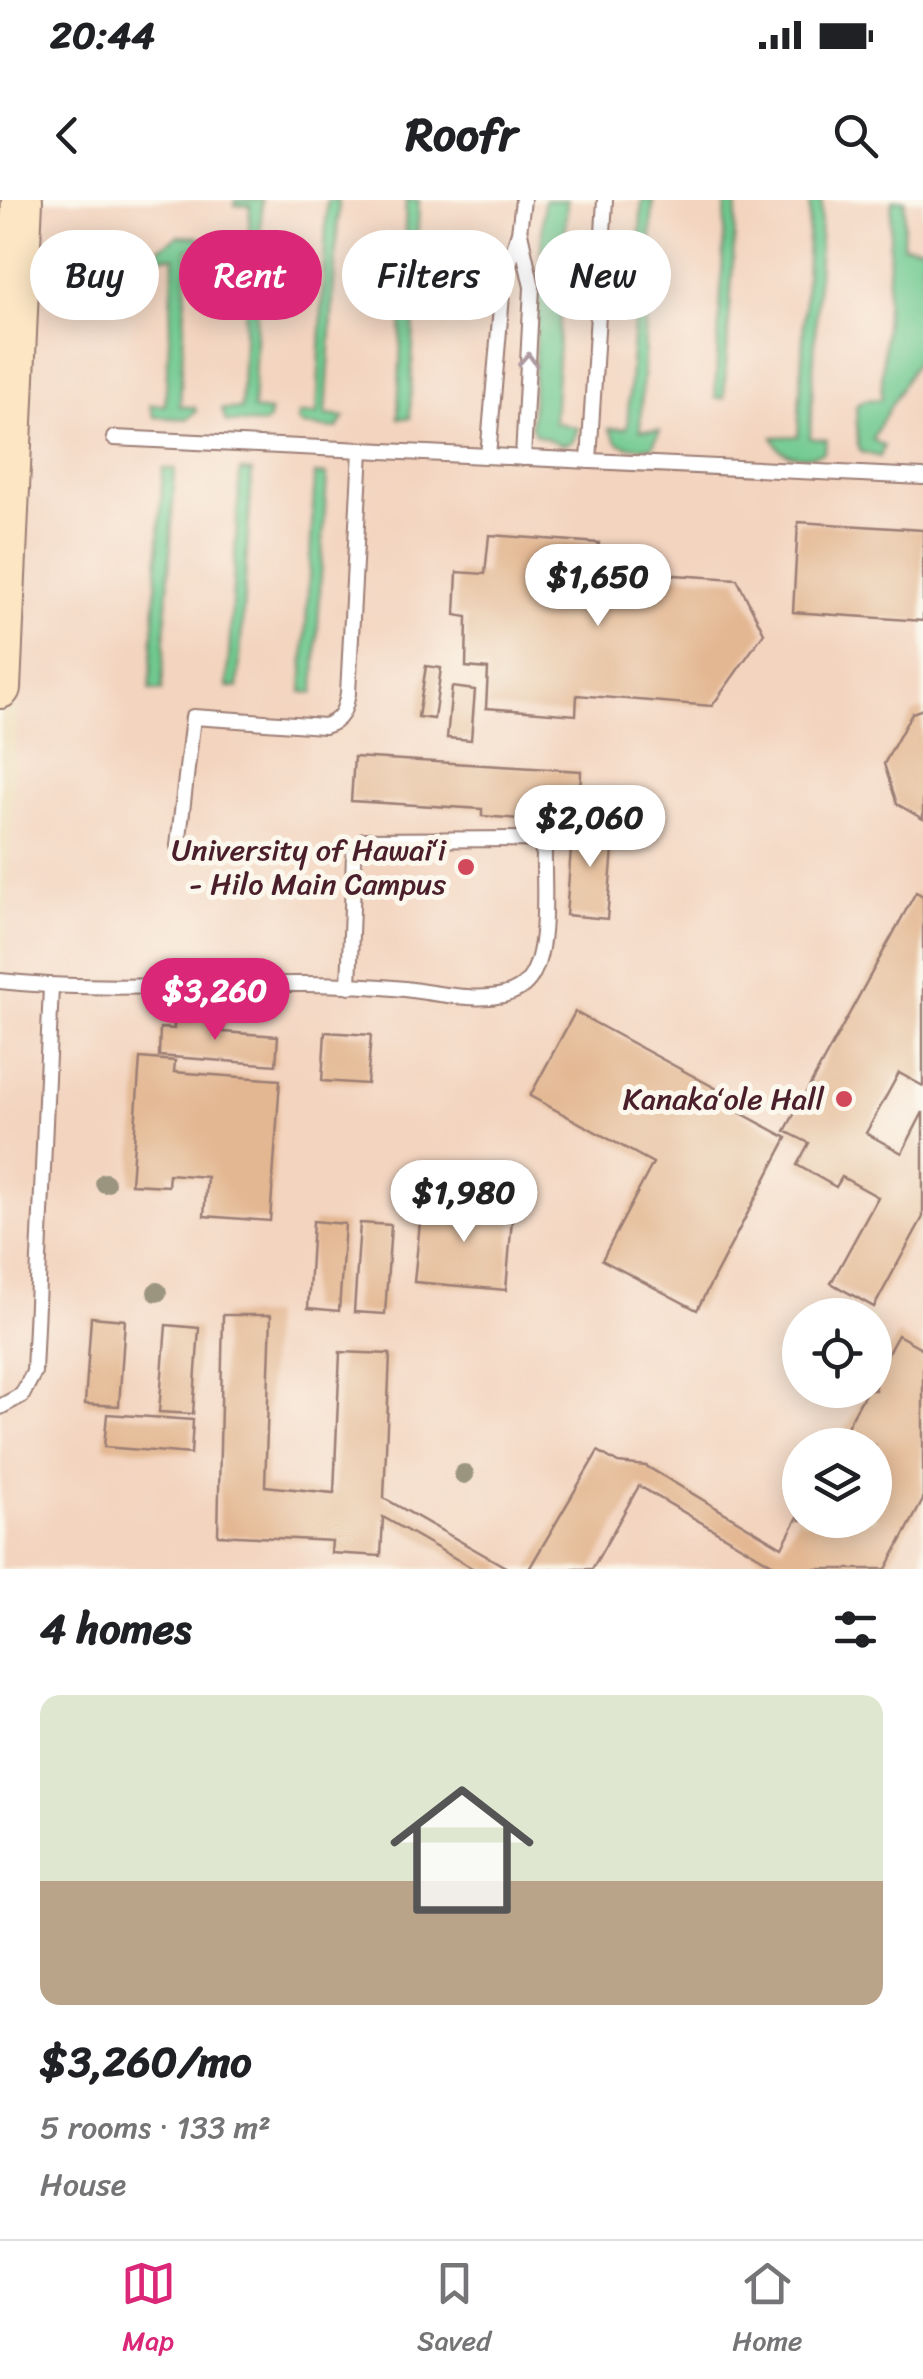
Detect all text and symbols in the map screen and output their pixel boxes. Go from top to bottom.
text: 20:44 [50,2,155,69]
text: Roofr [406,95,517,175]
icon: back [40,108,95,163]
icon: search [828,108,883,163]
chip: Buy [30,230,159,320]
chip: Rent [179,230,322,320]
chip: Filters [342,230,515,320]
chip: New [535,230,671,320]
one-way arrow [517,352,538,368]
pin: $1,650 [517,544,679,629]
text: $1,650 [547,548,649,605]
pin: $2,060 [509,785,671,870]
text: $2,060 [536,789,644,846]
place label: University of Hawaiʻi - Hilo Main Campus [171,823,448,911]
marker: University of Hawaiʻi - Hilo Main Campus [455,856,477,878]
pin: $3,260 [134,958,296,1043]
text: $3,260 [163,962,267,1019]
place label: Kanakaʻole Hall [623,1072,824,1126]
marker: Kanakaʻole Hall [833,1088,855,1110]
pin: $1,980 [383,1160,545,1245]
text: $1,980 [412,1164,516,1221]
map controls [782,1298,892,1538]
button: locate [782,1298,892,1408]
button: layers [782,1428,892,1538]
text: 4 homes [40,1592,192,1666]
icon: filters [828,1602,883,1657]
icon: home [372,1760,552,1940]
text: $3,260/mo [40,2025,252,2099]
text: 5 rooms · 133 m² [40,2099,271,2156]
text: House [40,2156,126,2213]
tab: Map [121,2256,176,2365]
tab: Saved [417,2256,491,2365]
tab: Home [732,2256,802,2365]

